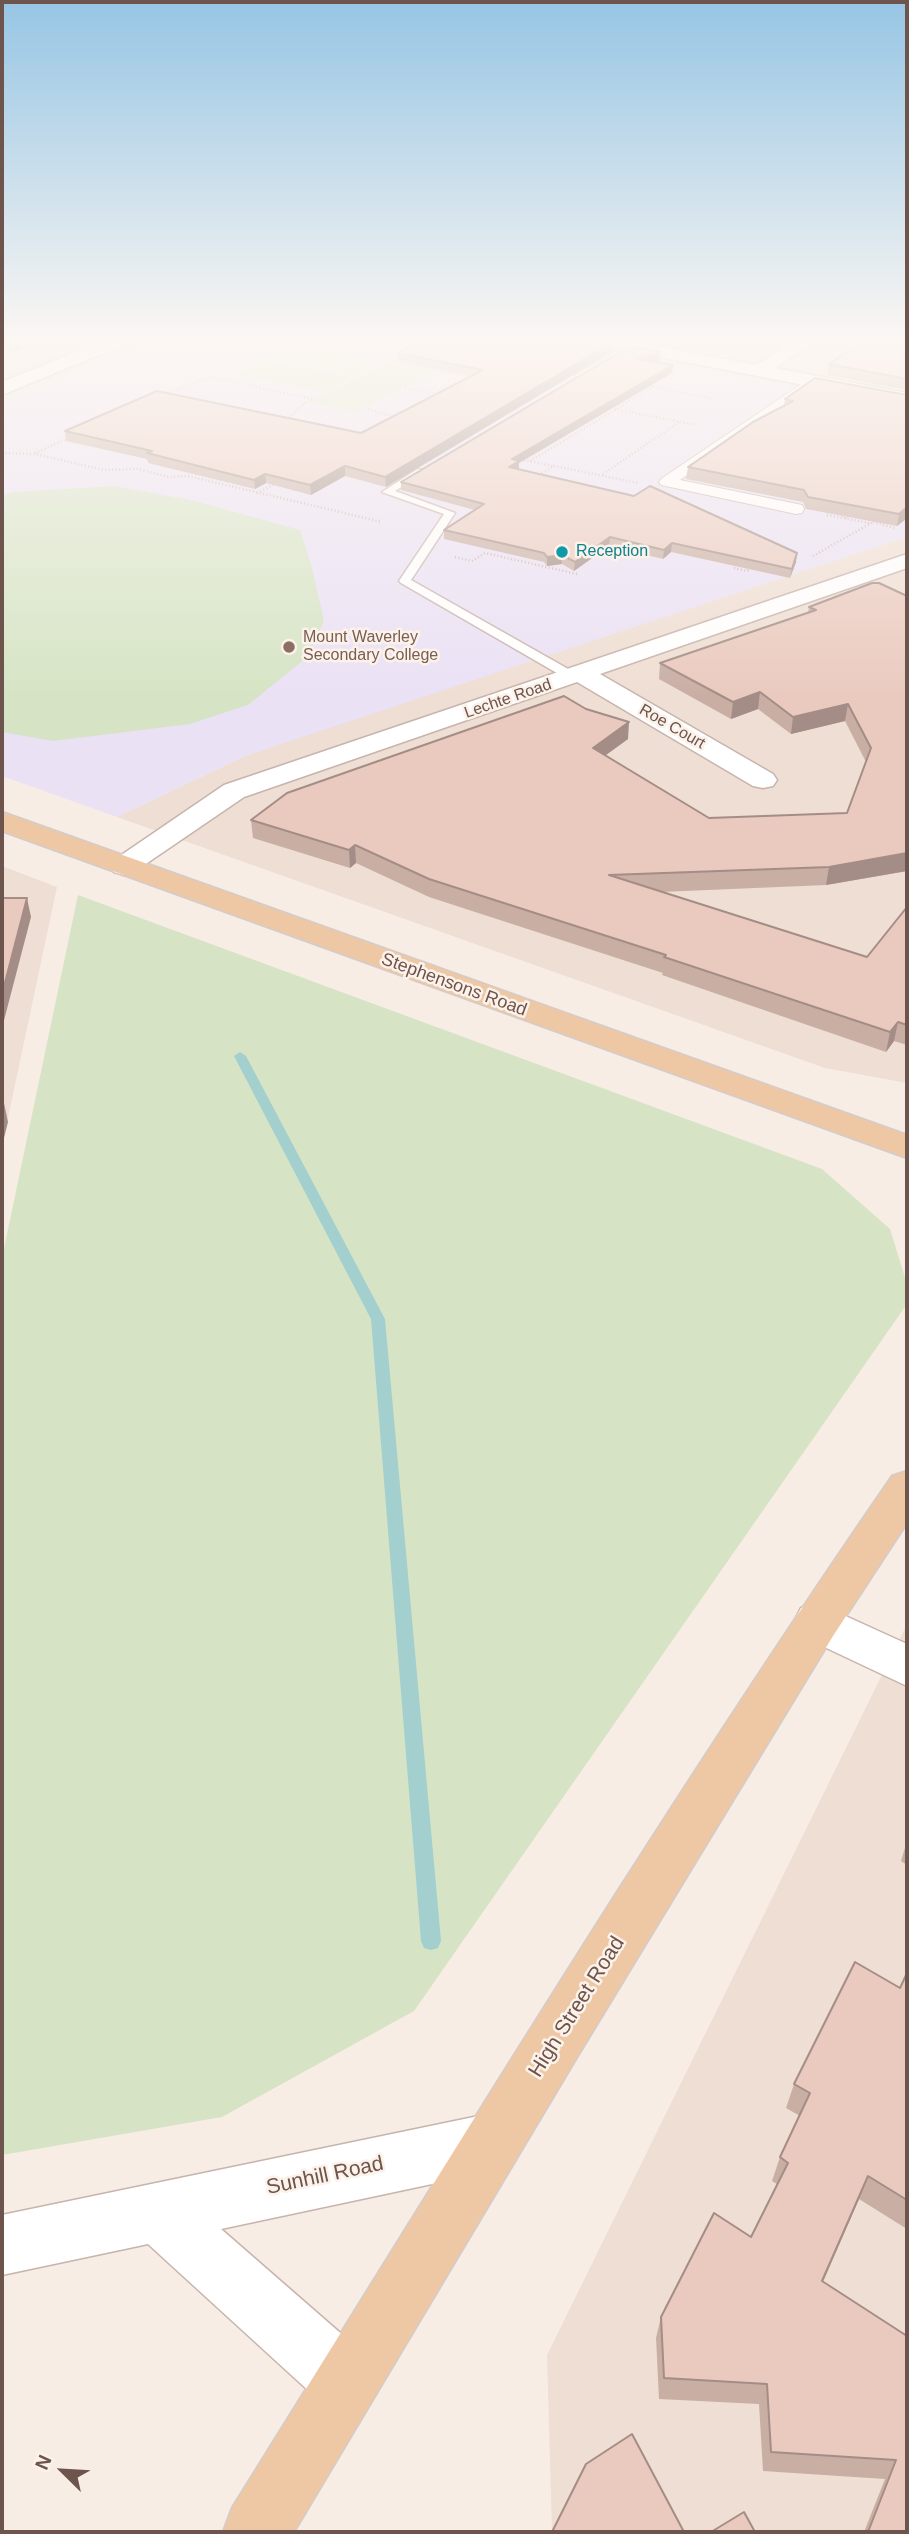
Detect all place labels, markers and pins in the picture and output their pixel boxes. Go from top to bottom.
place label: Reception [576,542,648,562]
marker: Reception [554,544,570,560]
place label: Mount Waverley Secondary College [303,628,438,666]
marker: Mount Waverley Secondary College [281,639,297,655]

